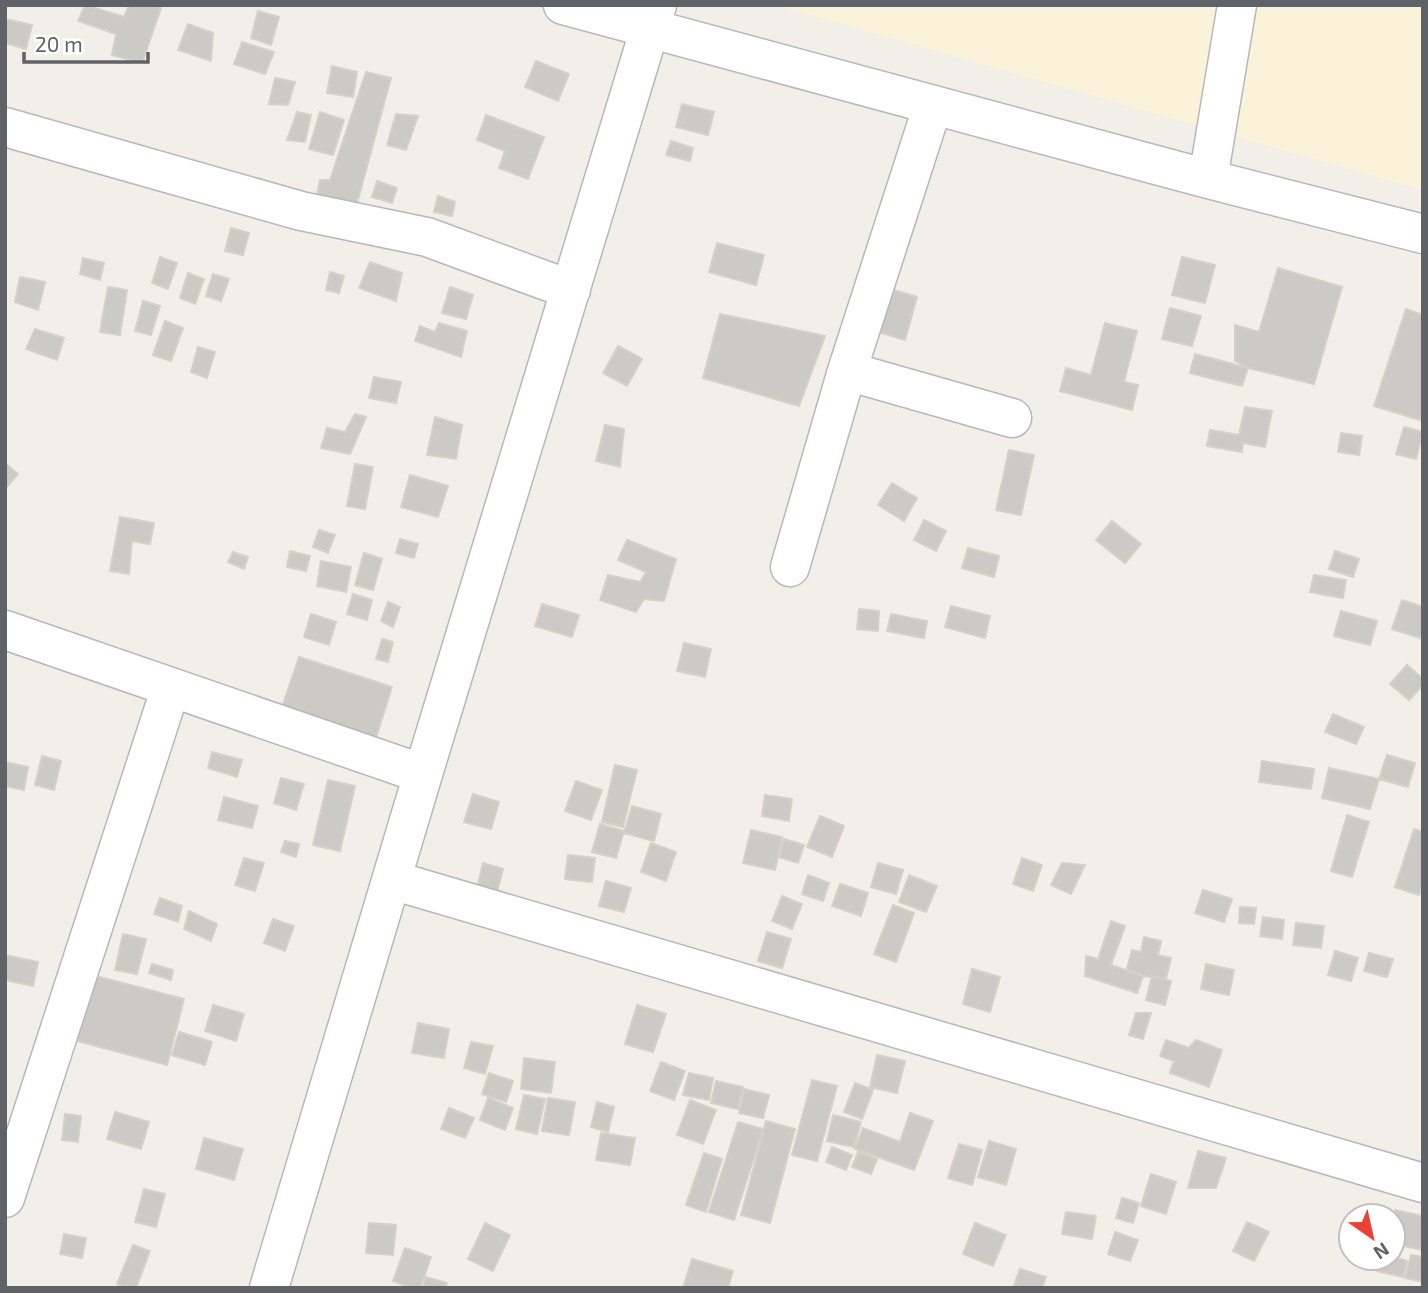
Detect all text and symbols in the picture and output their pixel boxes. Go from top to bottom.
scale bar [24,21,149,65]
text: 20 m [35,31,83,56]
north arrow [1337,1202,1407,1272]
text: N [1370,1238,1394,1265]

